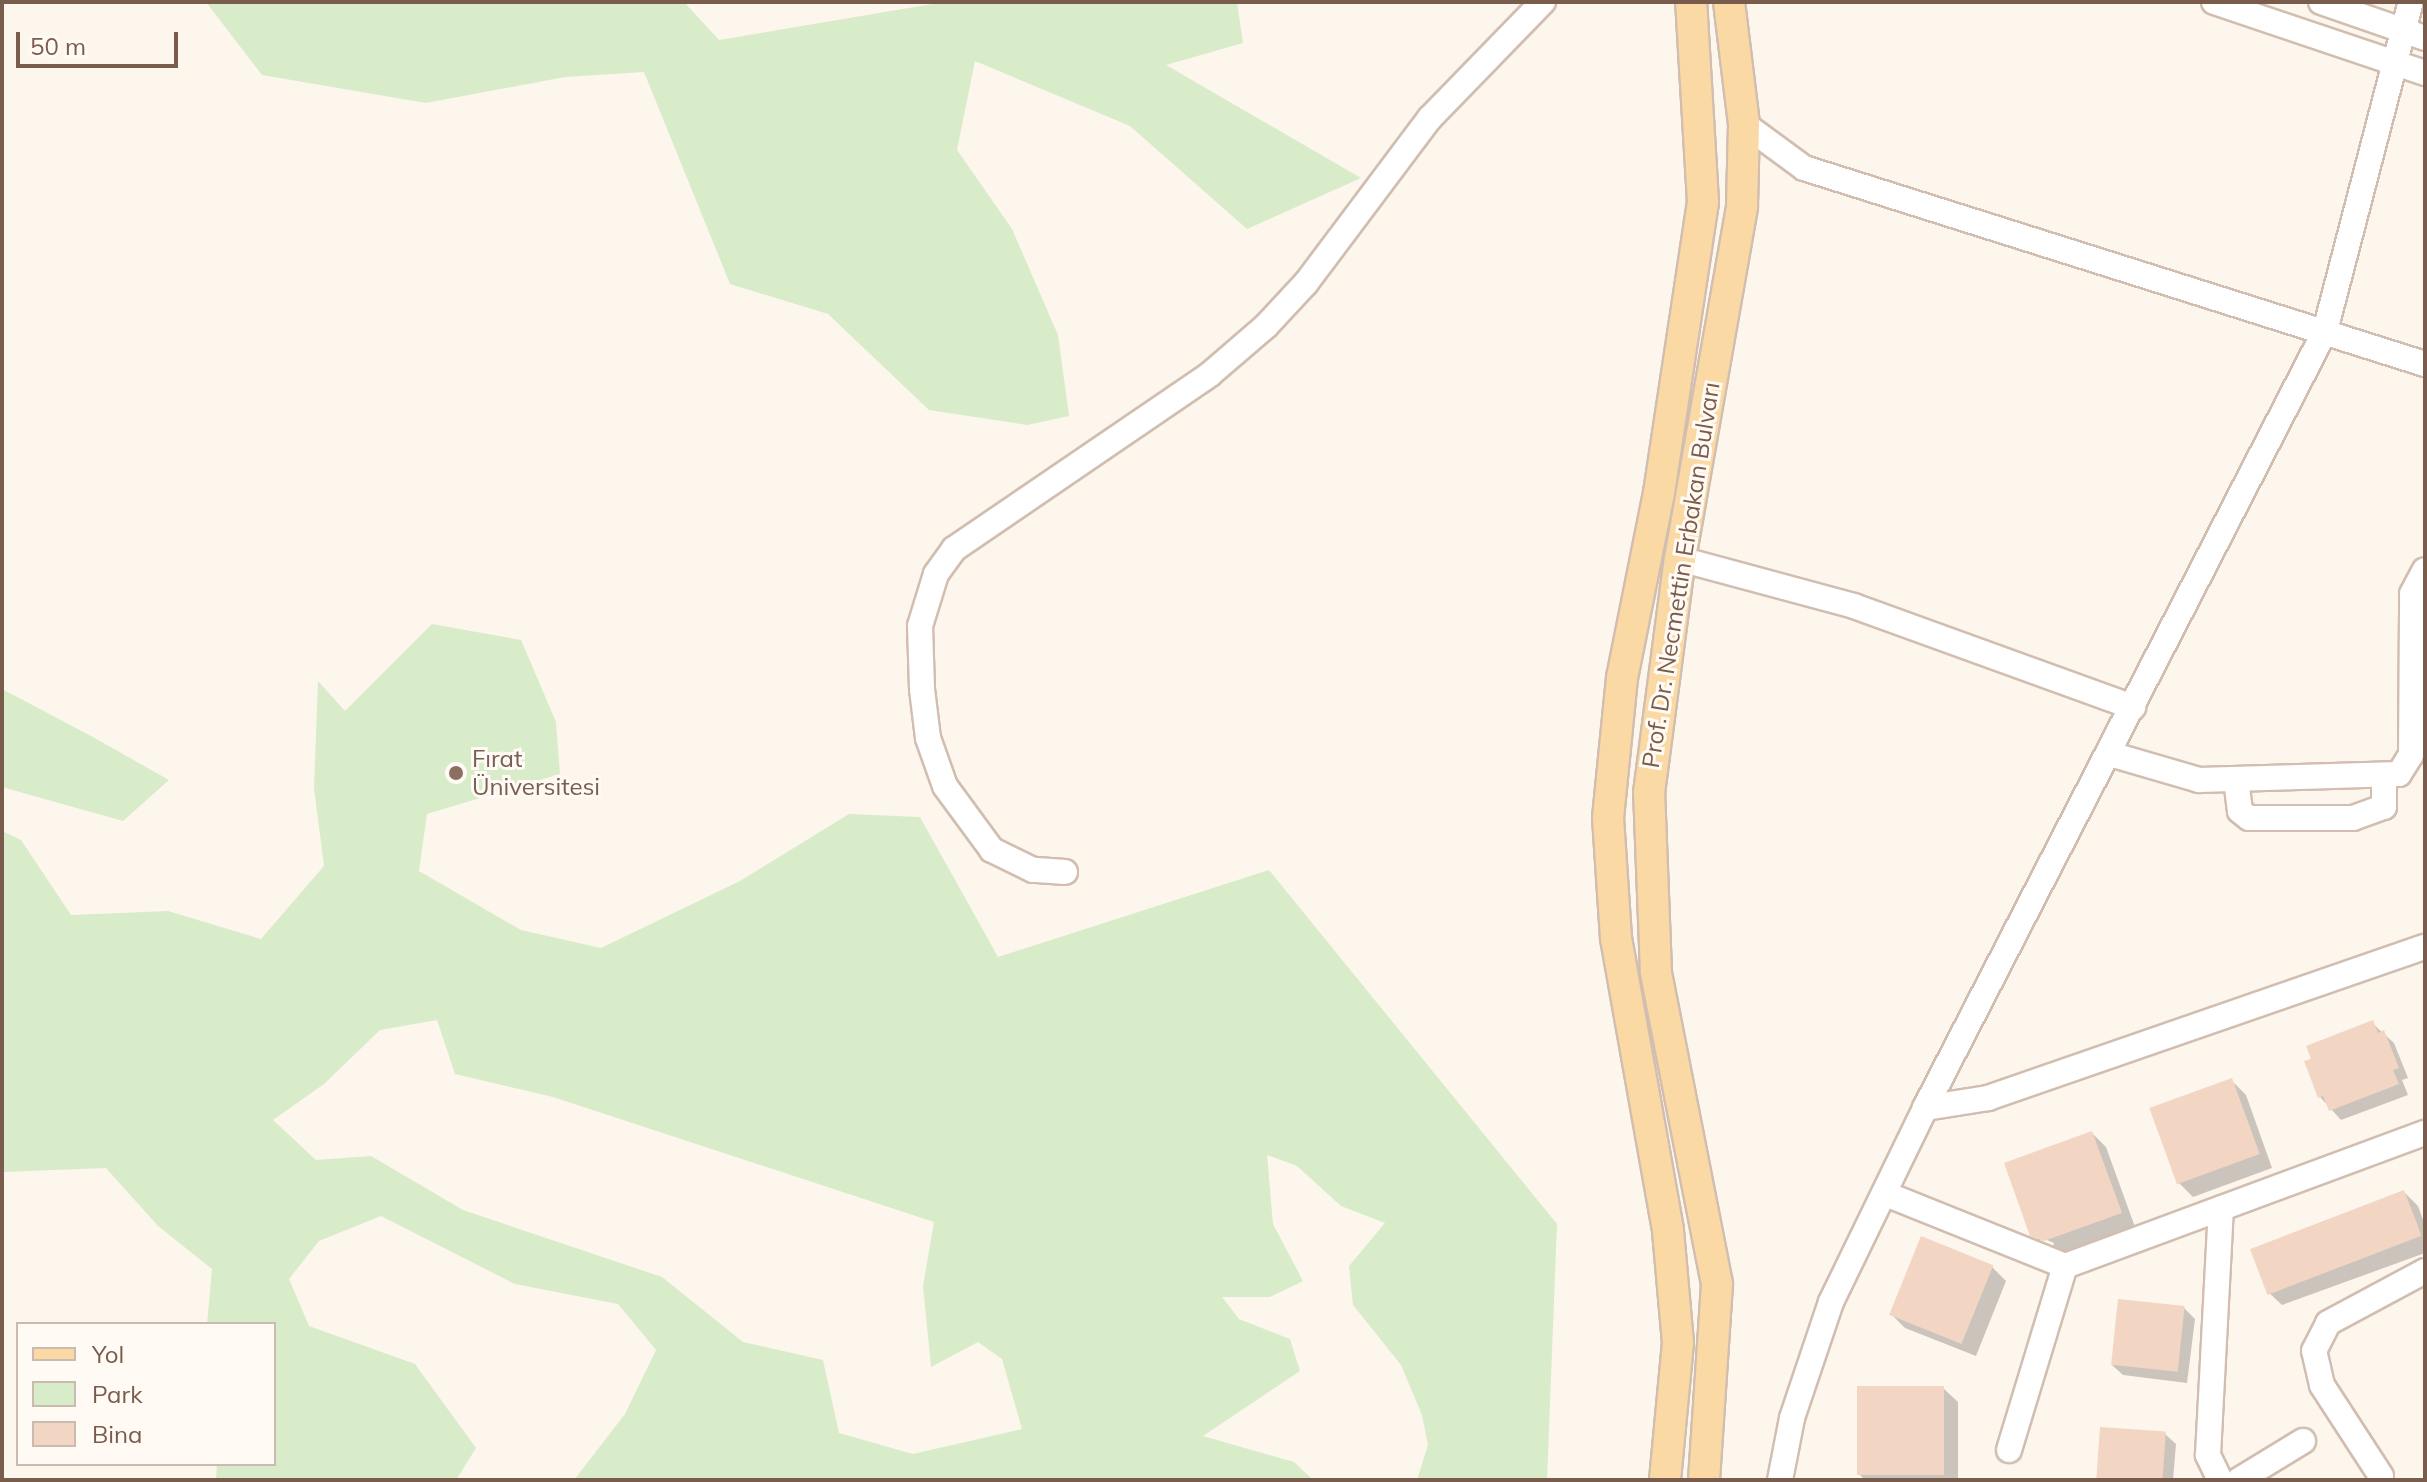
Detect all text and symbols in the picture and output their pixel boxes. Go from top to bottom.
scale bar [20,16,182,66]
text: 50 m [30,31,86,61]
street label: Prof. Dr. Necmettin Erbakan Bulvarı [1636,380,1726,770]
place label: Fırat Üniversitesi [472,745,600,801]
marker: Fırat Üniversitesi [447,764,465,782]
legend [16,1322,276,1466]
text: Yol [92,1339,124,1369]
text: Park [92,1379,143,1409]
text: Bina [92,1419,143,1449]

